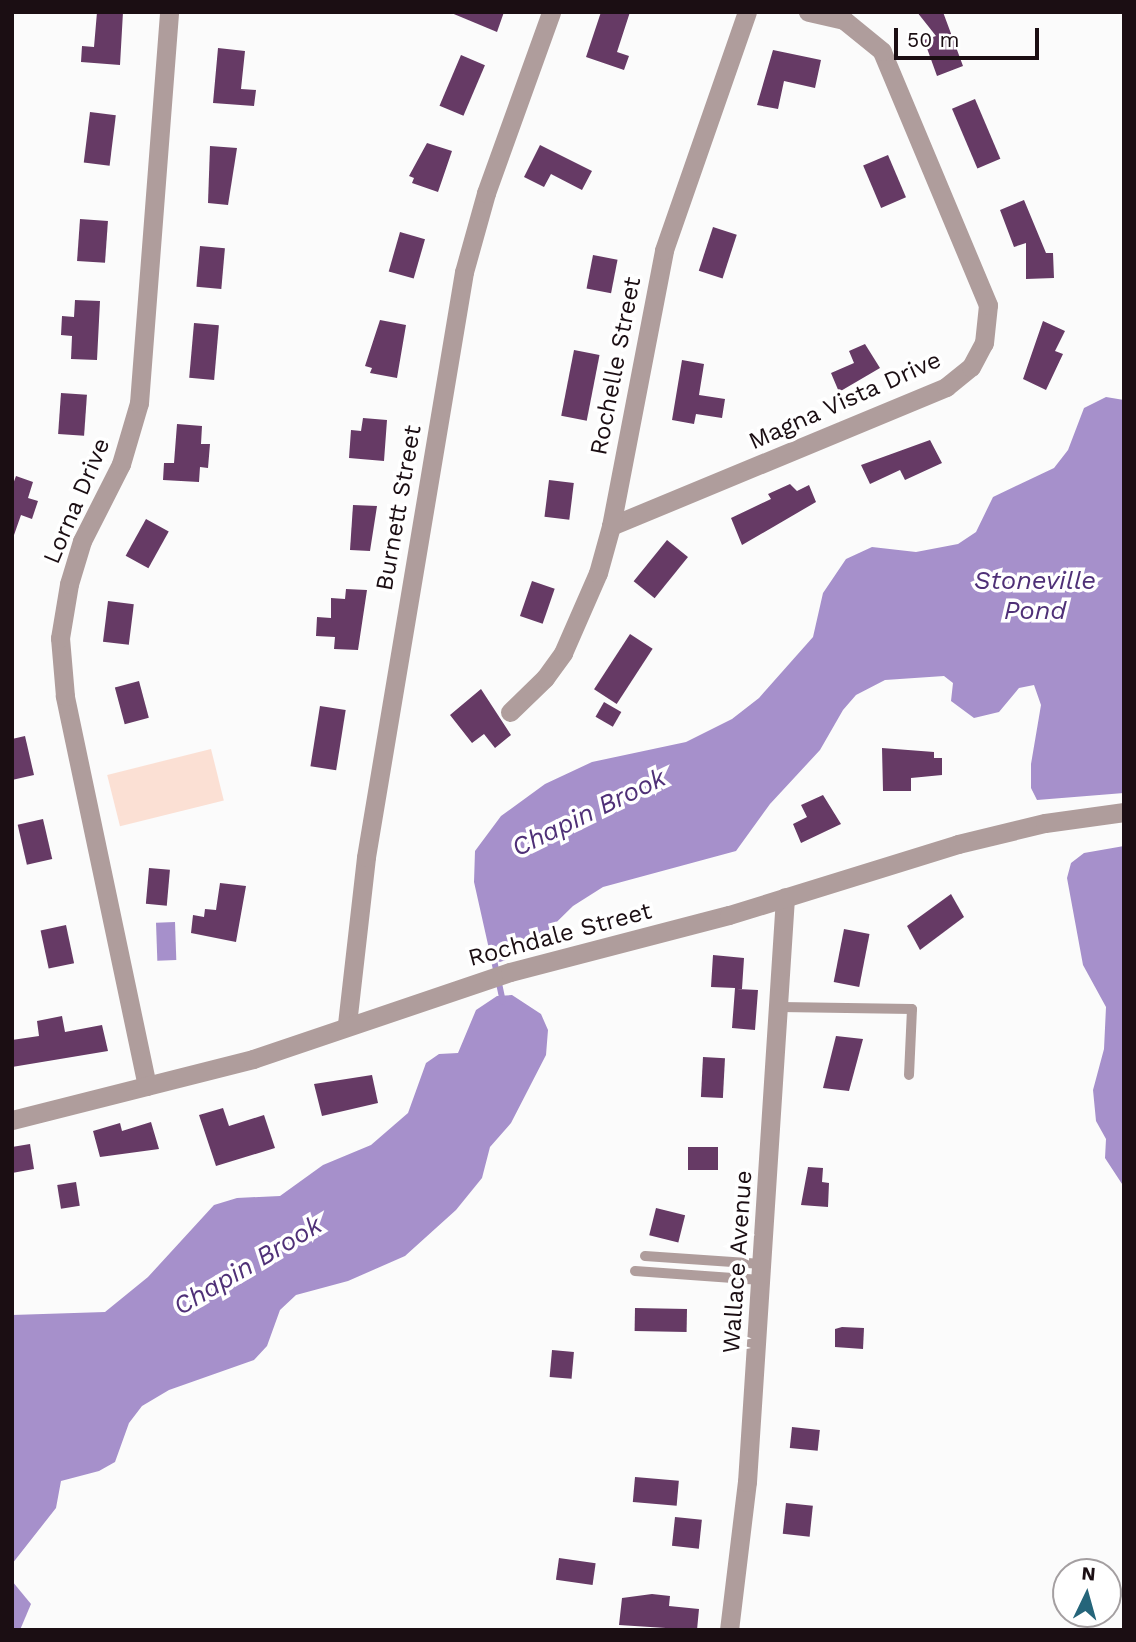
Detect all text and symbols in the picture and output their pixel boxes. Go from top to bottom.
scale bar [898,14,1043,58]
text: 50 m [907,27,959,52]
street label: Rochelle Street [585,274,647,458]
street label: Magna Vista Drive [743,345,947,457]
street label: Burnett Street [370,423,428,593]
street label: Lorna Drive [37,433,117,569]
water label: Stoneville Pond [974,565,1096,626]
water label: Chapin Brook [507,762,671,864]
street label: Rochdale Street [465,897,655,973]
street label: Wallace Avenue [717,1169,759,1355]
water label: Chapin Brook [168,1209,328,1323]
north arrow [1052,1558,1122,1628]
text: N [1081,1562,1097,1586]

